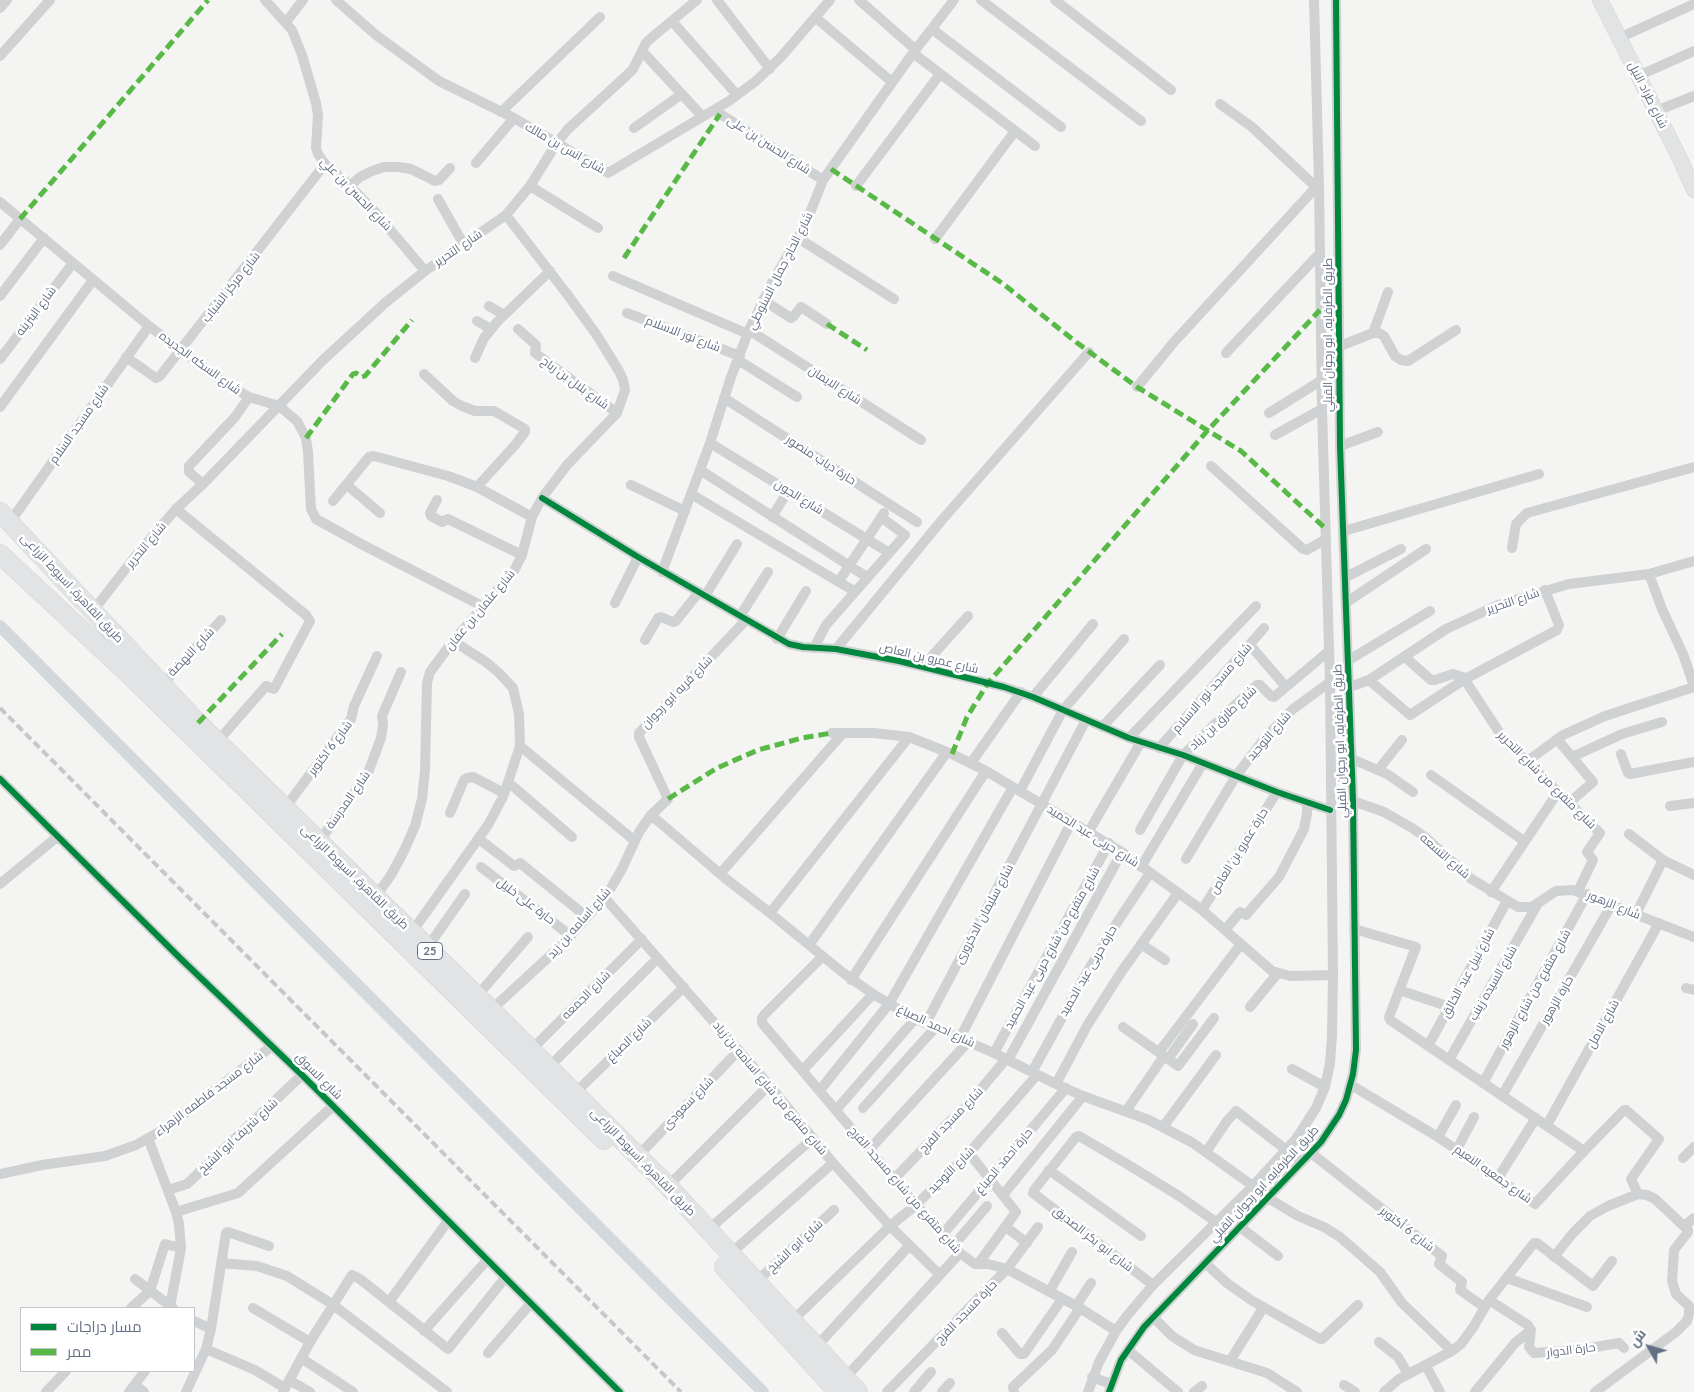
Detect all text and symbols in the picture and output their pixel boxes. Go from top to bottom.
street label: شارع طراد النيل [1625,59,1671,131]
street label: شارع الحسن بن على [725,113,813,177]
street label: شارع انس بن مالك [523,119,607,177]
street label: شارع الحسن بن علي [317,154,395,234]
street label: شارع الحاج جمال السنوطي [744,210,816,332]
street label: شارع التحرير [431,227,485,269]
street label: شارع مركز الشباب [199,249,263,325]
street label: طريق الطرفايه, ابو رجوان القبلي [1321,258,1335,412]
street label: شارع البنزينه [13,283,59,339]
street label: شارع نور الاسلام [643,313,723,355]
street label: شارع السكه الجديده [156,328,244,398]
street label: شارع بلال بن رباح [538,354,612,412]
street label: شارع الايمان [806,363,864,407]
street label: شارع مسجد السلام [46,382,112,466]
street label: حارة دياب منصور [783,432,859,488]
street label: شارع الجون [772,476,826,518]
street label: شارع التحرير [123,519,169,571]
street label: طريق القاهرة, اسيوط الزراعى [18,530,126,646]
street label: شارع عثمان بن عفان [442,567,518,653]
street label: شارع التحرير [1485,585,1541,617]
street label: شارع النهضة [165,625,217,679]
street label: شارع عمرو بن العاص [878,640,980,676]
street label: شارع مسجد نور الاسلام [1169,640,1255,736]
street label: شارع قريه ابو رجوان [639,653,715,731]
street label: طريق الطرفايه, ابو رجوان القبلي [1330,664,1350,818]
street label: شارع طارق بن زياد [1186,683,1260,753]
street label: شارع التوحيد [1244,709,1294,763]
street label: شارع 6 اكتوبر [305,718,355,778]
street label: شارع متفرع من شارع التحرير [1495,728,1599,832]
street label: شارع المدرسة [323,768,373,832]
street label: شارع حربى عبد الحميد [1044,802,1142,870]
street label: حارة عمرو بن العاص [1207,805,1271,897]
street label: طريق القاهرة, اسيوط الزراعى [298,822,412,932]
street label: شارع التسعه [1417,830,1473,882]
street label: شارع سليمان الدكرورى [952,862,1016,966]
street label: شارع متفرع من شارع حربى عبد الحميد [1001,864,1103,1032]
street label: حارة على خليل [494,875,558,927]
street label: شارع اسامه بن زيد [544,885,614,961]
street label: شارع الزهور [1585,888,1643,922]
street label: حارة حربى عبد الحميد [1056,923,1120,1019]
street label: شارع نبيل عبد الخالق [1438,926,1498,1020]
street label: شارع متفرع من شارع الزهور [1496,927,1574,1051]
road number: 25 [418,942,442,959]
street label: شارع السيده زينب [1466,943,1520,1023]
street label: شارع الجمعه [559,968,613,1022]
street label: حارة الزهور [1537,973,1577,1027]
street label: شارع الامل [1584,997,1622,1051]
street label: شارع احمد الصباغ [895,1002,977,1050]
street label: شارع الصباغ [604,1015,654,1065]
street label: شارع متفرع من شارع اسامه بن زياد [710,1018,830,1158]
street label: شارع مسجد فاطمه الزهراء [152,1049,266,1139]
street label: شارع السوق [293,1050,345,1102]
street label: شارع سعودى [659,1074,717,1132]
street label: شارع مسجد الفرج [916,1084,986,1156]
street label: شارع شريف ابو الشيخ [195,1095,281,1177]
street label: طريق القاهرة, اسيوط الزراعى [588,1105,698,1219]
street label: طريق الطرفايه, ابو رجوان القبلي [1206,1123,1322,1245]
street label: شارع متفرع من شارع مسجد الفرج [846,1124,964,1256]
street label: حارة احمد الصباغ [972,1125,1036,1197]
street label: شارع جمعيه النعيم [1451,1142,1535,1206]
street label: شارع التوحيد [925,1144,977,1196]
street label: شارع ابو بكر الصديق [1050,1203,1136,1275]
street label: شارع 6 أكتوبر [1377,1204,1437,1254]
street label: شارع ابو الشيخ [764,1217,826,1275]
street label: حارة مسجد الفرج [932,1277,1000,1347]
legend [20,1307,195,1372]
text: مسار دراجات [67,1317,142,1335]
north arrow [1624,1322,1674,1372]
text: ش [1625,1325,1649,1350]
street label: حارة الدوار [1546,1340,1596,1360]
text: ممر [67,1342,91,1360]

